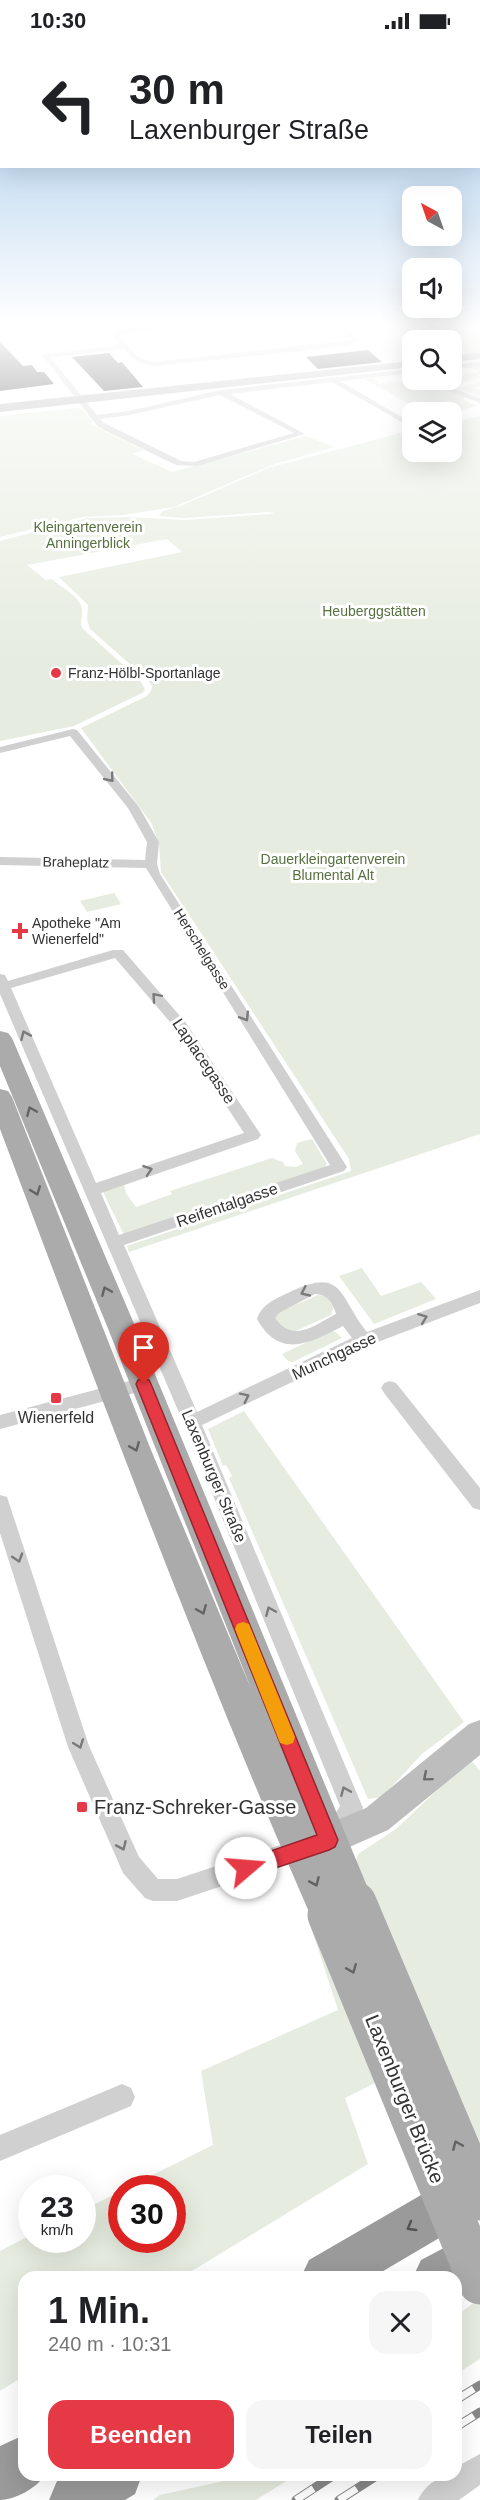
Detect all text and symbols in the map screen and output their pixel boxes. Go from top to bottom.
text: 10:30 [30,8,86,33]
icon: left [30,66,108,144]
text: 30 m [129,66,225,113]
text: Laxenburger Straße [129,115,369,145]
north arrow [402,186,462,246]
map controls [402,186,462,462]
button: sound [402,258,462,318]
button: search [402,330,462,390]
button: layers [402,402,462,462]
park label: Kleingartenverein Anningerblick [34,519,142,551]
park label: Heuberggstätten [322,603,426,619]
place label: Franz-Hölbl-Sportanlage [68,665,221,681]
marker: Franz-Hölbl-Sportanlage [49,666,63,680]
one-way arrow [102,771,113,782]
park label: Dauerkleingartenverein Blumental Alt [261,851,405,883]
street label: Braheplatz [42,853,110,871]
street label: Herschelgasse [171,905,233,993]
place label: Apotheke "Am Wienerfeld" [32,915,121,947]
marker: Apotheke "Am Wienerfeld" [13,924,27,938]
one-way arrow [153,993,164,1004]
one-way arrow [237,1010,248,1021]
street label: Laplacegasse [169,1015,239,1107]
one-way arrow [20,1030,32,1041]
one-way arrow [26,1107,38,1118]
one-way arrow [142,1164,153,1177]
street label: Reifentalgasse [174,1180,280,1230]
one-way arrow [29,1185,41,1196]
one-way arrow [300,1285,311,1297]
one-way arrow [101,1286,113,1297]
one-way arrow [417,1313,428,1325]
pin [118,1322,169,1384]
street label: Munchgasse [289,1329,379,1383]
icon: arrive [127,1331,160,1364]
marker: Wienerfeld [49,1391,63,1405]
one-way arrow [239,1393,250,1405]
street label: Laxenburger Straße [178,1407,250,1545]
place label: Wienerfeld [18,1409,94,1426]
one-way arrow [128,1441,140,1452]
one-way arrow [11,1552,23,1563]
one-way arrow [195,1604,207,1615]
one-way arrow [265,1606,277,1617]
one-way arrow [71,1738,84,1749]
one-way arrow [423,1770,434,1781]
one-way arrow [340,1786,352,1797]
place label: Franz-Schreker-Gasse [94,1796,296,1818]
marker: Franz-Schreker-Gasse [75,1800,89,1814]
position arrow [214,1836,278,1900]
one-way arrow [115,1840,127,1851]
one-way arrow [308,1876,320,1887]
one-way arrow [345,1963,357,1974]
street label: Laxenburger Brücke [361,2011,449,2187]
one-way arrow [452,2141,464,2152]
speed limit sign: 30 [108,2175,186,2253]
text: 23 [40,2190,74,2223]
one-way arrow [407,2220,417,2232]
text: km/h [41,2221,73,2238]
text: 1 Min. [48,2290,150,2331]
button: close [369,2291,432,2354]
text: 240 m · 10:31 [48,2333,171,2355]
button: Beenden [48,2400,234,2469]
button: Teilen [246,2400,432,2469]

